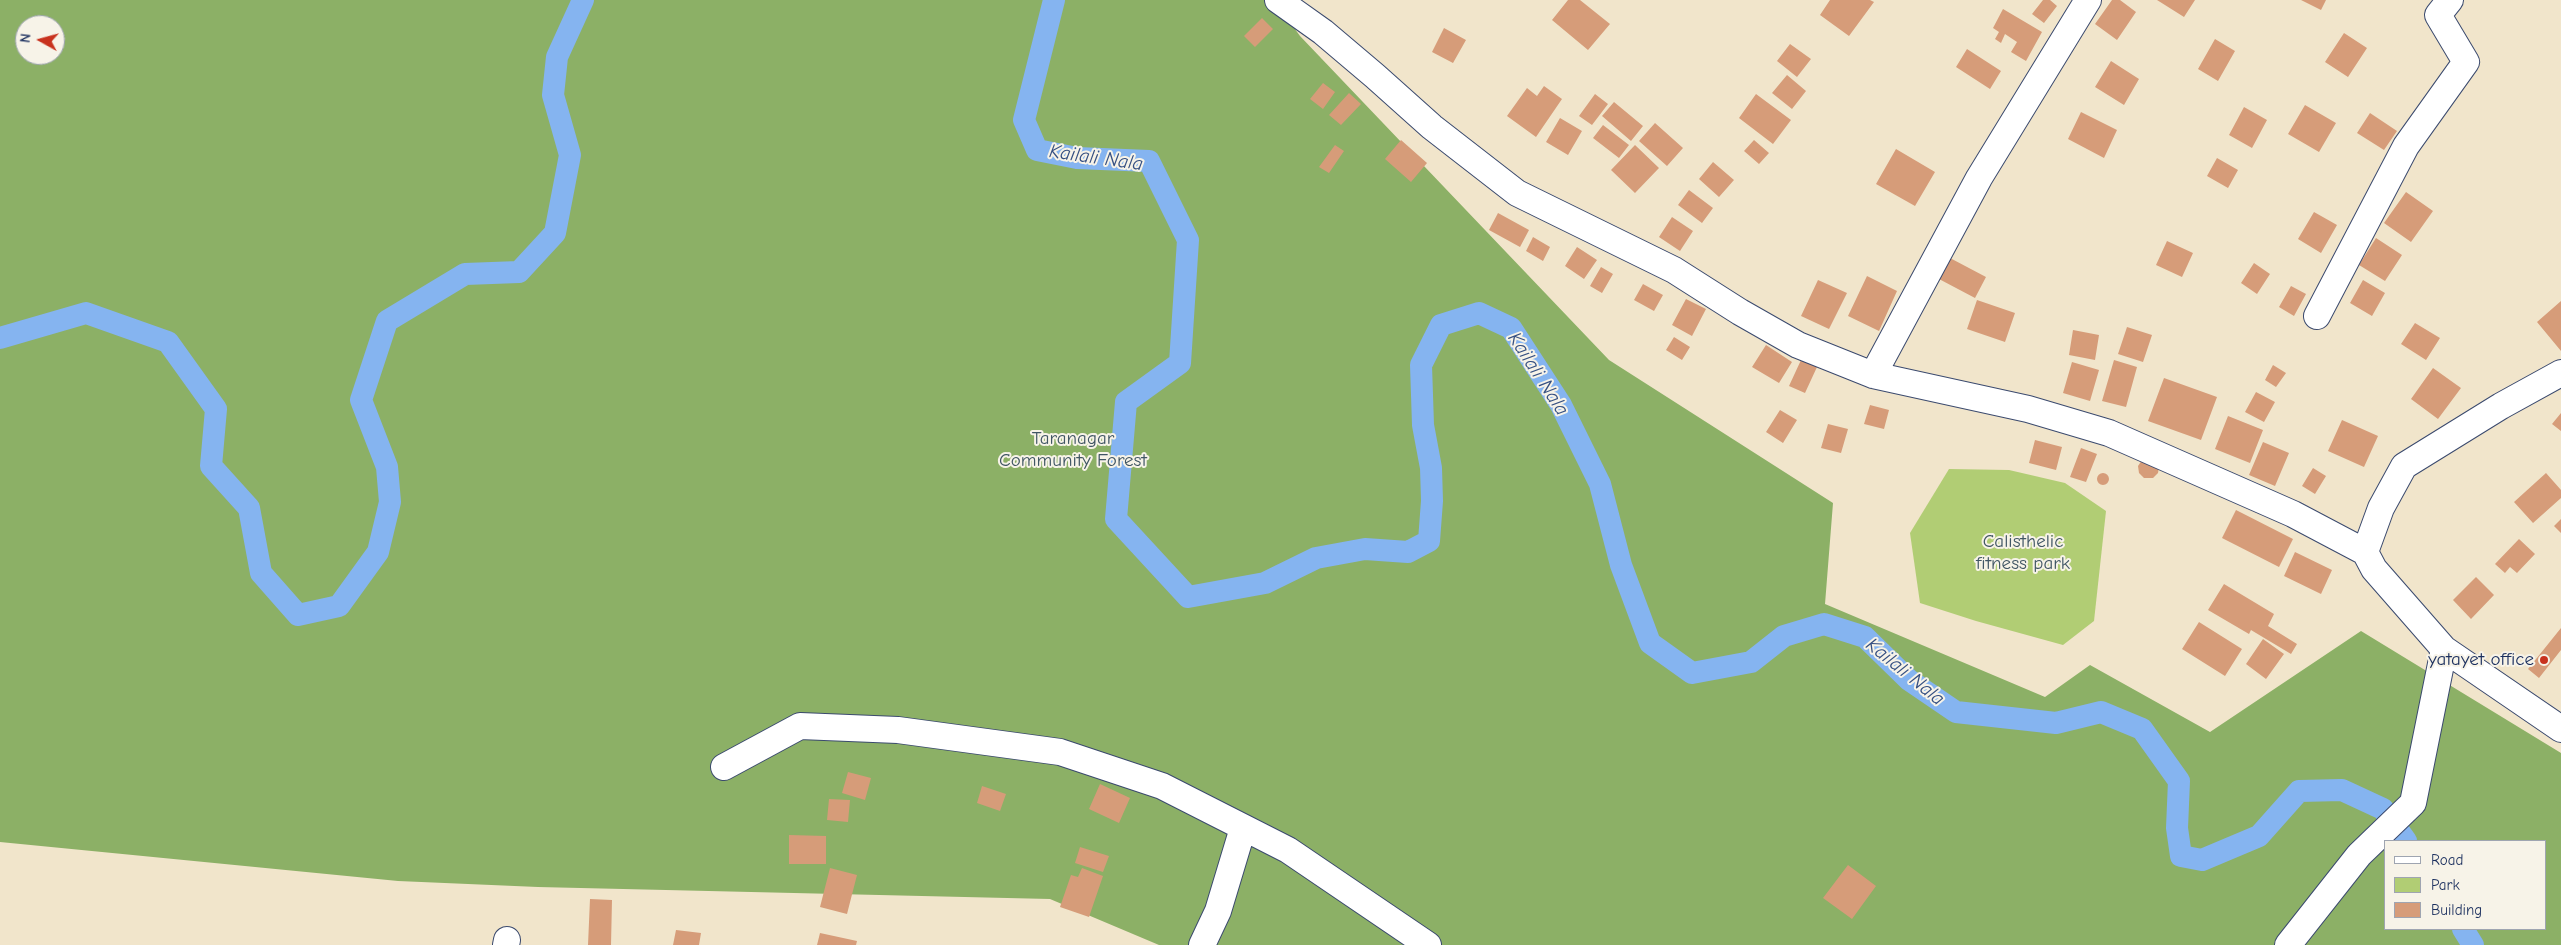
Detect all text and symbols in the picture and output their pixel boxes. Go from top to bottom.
north arrow [15,15,65,65]
text: N [17,33,35,44]
water label: Kailali Nala [1048,140,1144,176]
water label: Kailali Nala [1502,328,1574,420]
park label: Taranagar Community Forest [999,428,1147,472]
park label: Calisthelic fitness park [1976,531,2070,575]
water label: Kailali Nala [1861,633,1949,711]
place label: yatayet office [2428,649,2534,671]
marker: yatayet office [2538,654,2550,666]
legend [2384,840,2546,930]
text: Road [2431,851,2463,869]
text: Park [2431,876,2460,894]
text: Building [2431,901,2482,919]

